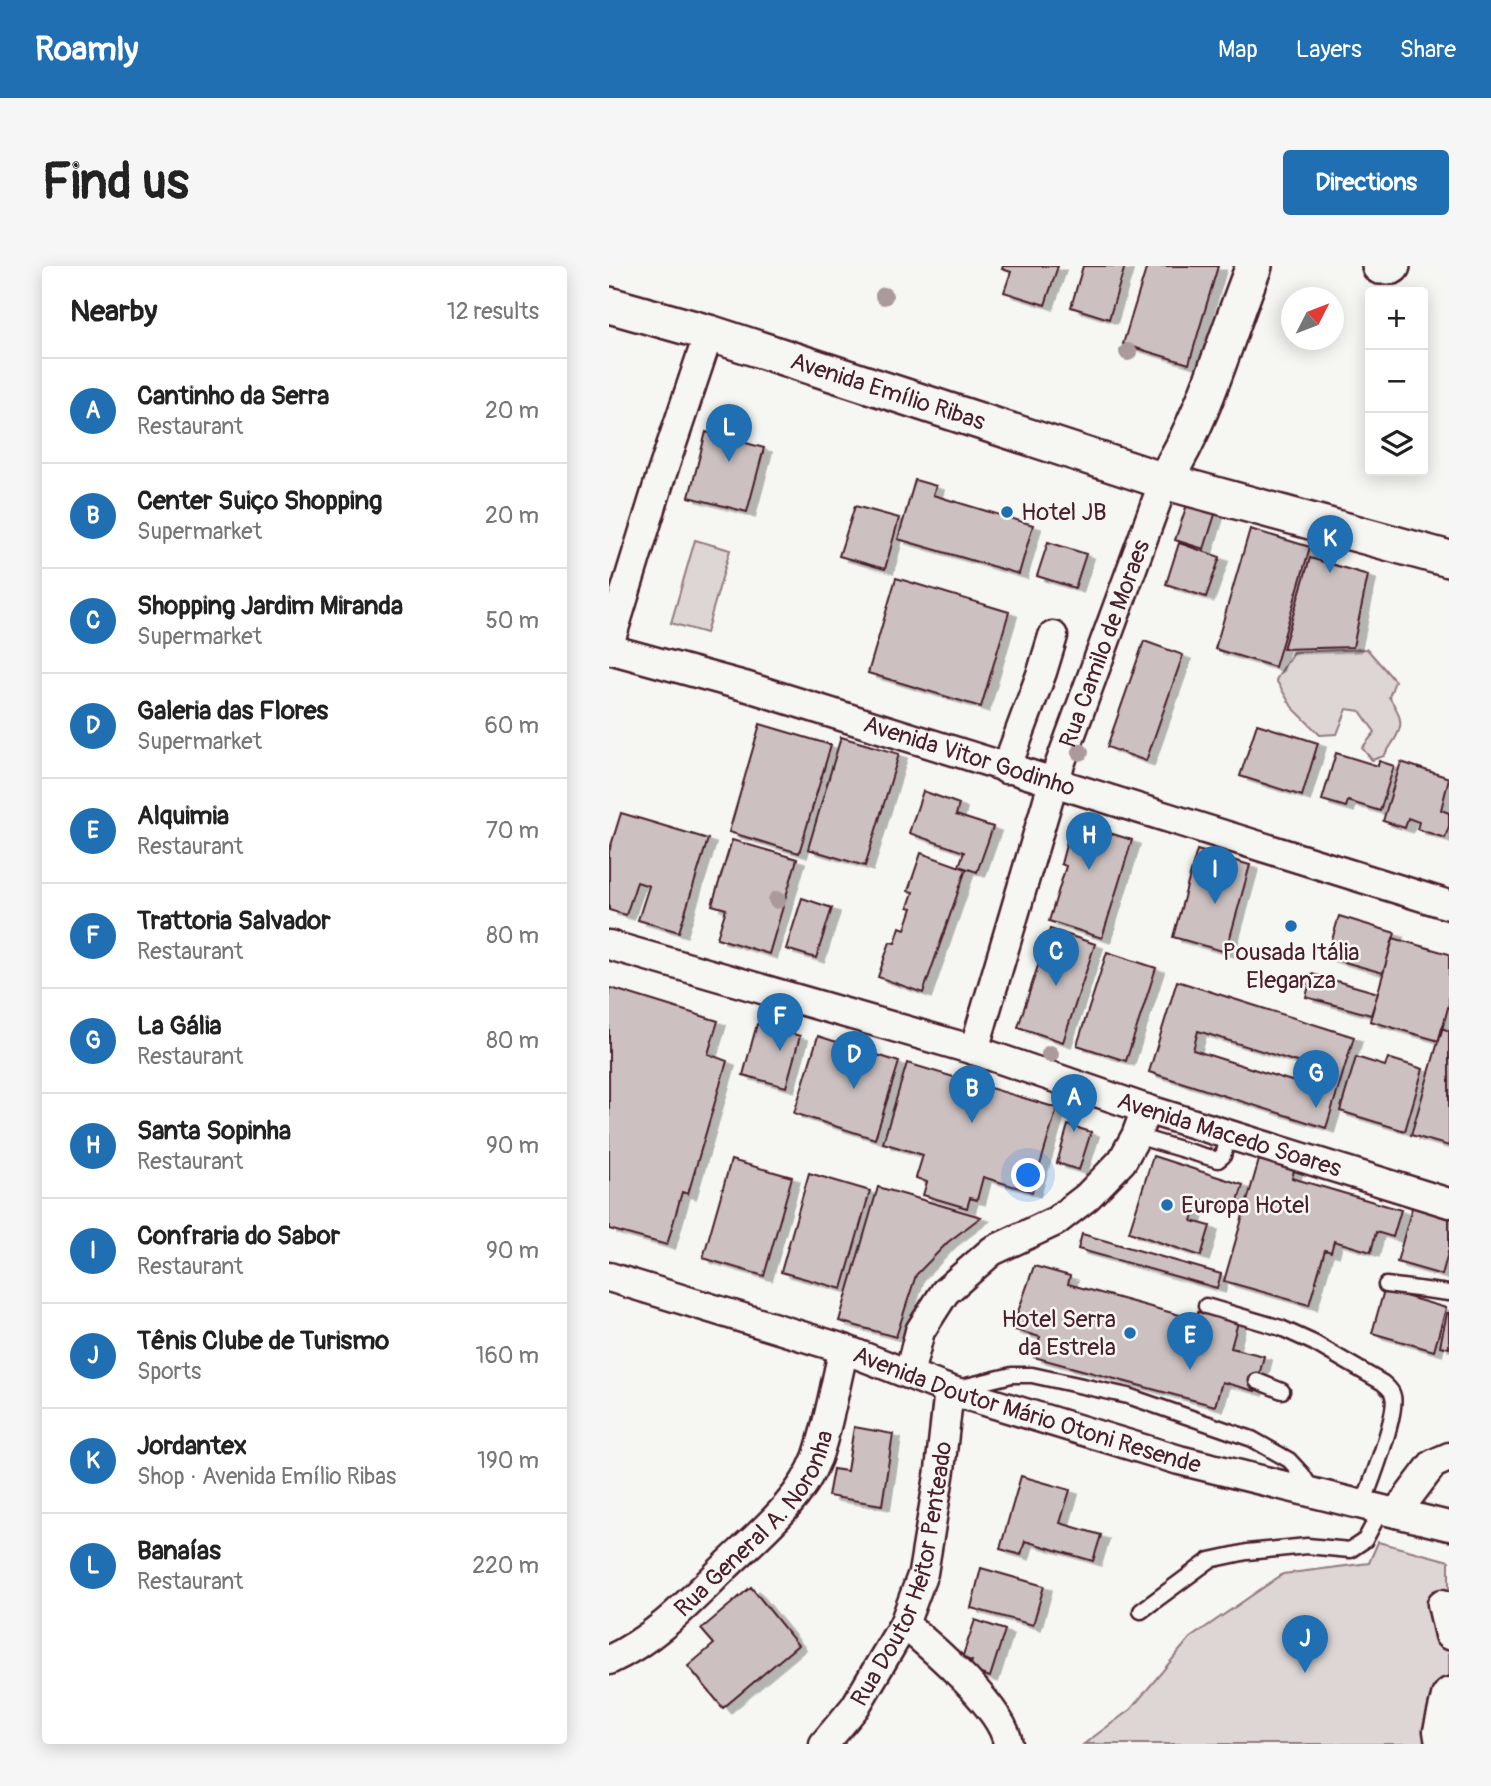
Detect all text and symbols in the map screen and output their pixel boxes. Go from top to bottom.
text: Roamly [35,29,138,70]
text: Map [1218,35,1258,64]
text: Layers [1296,35,1362,64]
text: Share [1400,35,1456,64]
button: Directions [1283,150,1449,215]
text: Find us [42,152,189,213]
north arrow [1281,287,1344,350]
map controls [1365,287,1428,476]
button: + [1365,287,1428,350]
text: Nearby [70,293,157,330]
text: 12 results [447,297,539,326]
street label: Avenida Emílio Ribas [787,347,989,437]
button: − [1365,350,1428,413]
text: Cantinho da Serra [137,380,329,412]
text: A [86,396,100,425]
text: 20 m [485,396,539,425]
pin: L [706,404,752,462]
text: Restaurant [137,412,243,441]
button: layers [1365,413,1428,476]
text: Center Suiço Shopping [137,485,382,517]
place label: Hotel JB [1021,498,1107,527]
text: B [86,501,100,530]
text: 20 m [485,501,539,530]
marker: Hotel JB [999,504,1015,520]
pin: K [1307,515,1353,573]
text: Supermarket [137,517,262,546]
street label: Rua Camilo de Moraes [1053,536,1156,752]
text: Shopping Jardim Miranda [137,590,403,622]
text: C [86,606,100,635]
text: 50 m [485,606,539,635]
text: Supermarket [137,622,262,651]
text: Galeria das Flores [137,695,328,727]
street label: Avenida Vitor Godinho [860,710,1079,803]
text: D [86,711,100,740]
text: 60 m [484,711,539,740]
text: Supermarket [137,727,262,756]
text: Alquimia [137,800,229,832]
pin: H [1066,812,1112,870]
text: E [87,816,99,845]
text: 70 m [486,816,539,845]
text: Restaurant [137,832,243,861]
pin: I [1192,846,1238,904]
text: Trattoria Salvador [137,905,331,937]
marker: Pousada Itália Eleganza [1283,918,1299,934]
text: F [86,921,100,950]
text: 80 m [486,921,539,950]
pin: C [1033,928,1079,986]
text: Restaurant [137,937,243,966]
place label: Pousada Itália Eleganza [1222,938,1360,995]
pin: F [757,993,803,1051]
text: La Gália [137,1010,222,1042]
text: G [85,1026,101,1055]
text: 80 m [486,1026,539,1055]
pin: D [831,1031,877,1089]
text: Restaurant [137,1042,243,1071]
pin: G [1293,1050,1339,1108]
pin: B [949,1065,995,1123]
pin: A [1051,1074,1097,1132]
street label: Avenida Macedo Soares [1114,1086,1345,1184]
text: Santa Sopinha [137,1115,291,1147]
text: H [86,1131,100,1160]
text: 90 m [486,1131,539,1160]
text: Restaurant [137,1147,243,1176]
your location [1011,1158,1045,1192]
place label: Europa Hotel [1181,1191,1310,1220]
marker: Europa Hotel [1159,1197,1175,1213]
text: Confraria do Sabor [137,1220,340,1252]
text: I [90,1236,96,1265]
text: 90 m [486,1236,539,1265]
text: Restaurant [137,1252,243,1281]
place label: Hotel Serra da Estrela [1001,1305,1116,1362]
pin: E [1167,1312,1213,1370]
text: Tênis Clube de Turismo [137,1325,389,1357]
marker: Hotel Serra da Estrela [1122,1325,1138,1341]
street label: Avenida Doutor Mário Otoni Resende [849,1340,1204,1480]
text: J [87,1341,99,1370]
text: 160 m [475,1341,539,1370]
text: Sports [137,1357,201,1386]
street label: Rua General A. Noronha [668,1427,840,1623]
text: Jordantex [137,1430,247,1462]
street label: Rua Doutor Heitor Penteado [845,1440,958,1712]
text: K [86,1446,100,1475]
text: 190 m [477,1446,539,1475]
text: Shop · Avenida Emílio Ribas [137,1462,396,1491]
text: Banaías [137,1535,221,1567]
text: L [87,1551,99,1580]
text: 220 m [472,1551,539,1580]
text: Restaurant [137,1567,243,1596]
pin: J [1282,1615,1328,1673]

